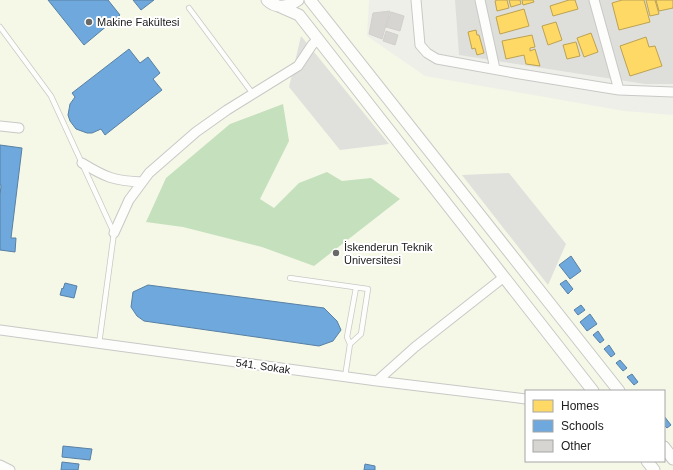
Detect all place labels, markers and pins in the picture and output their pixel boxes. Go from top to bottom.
place label: Makine Fakültesi [97,16,180,28]
marker: Makine Fakültesi [84,17,94,27]
place label: İskenderun Teknik Üniversitesi [344,241,433,266]
marker: İskenderun Teknik Üniversitesi [331,248,341,258]

